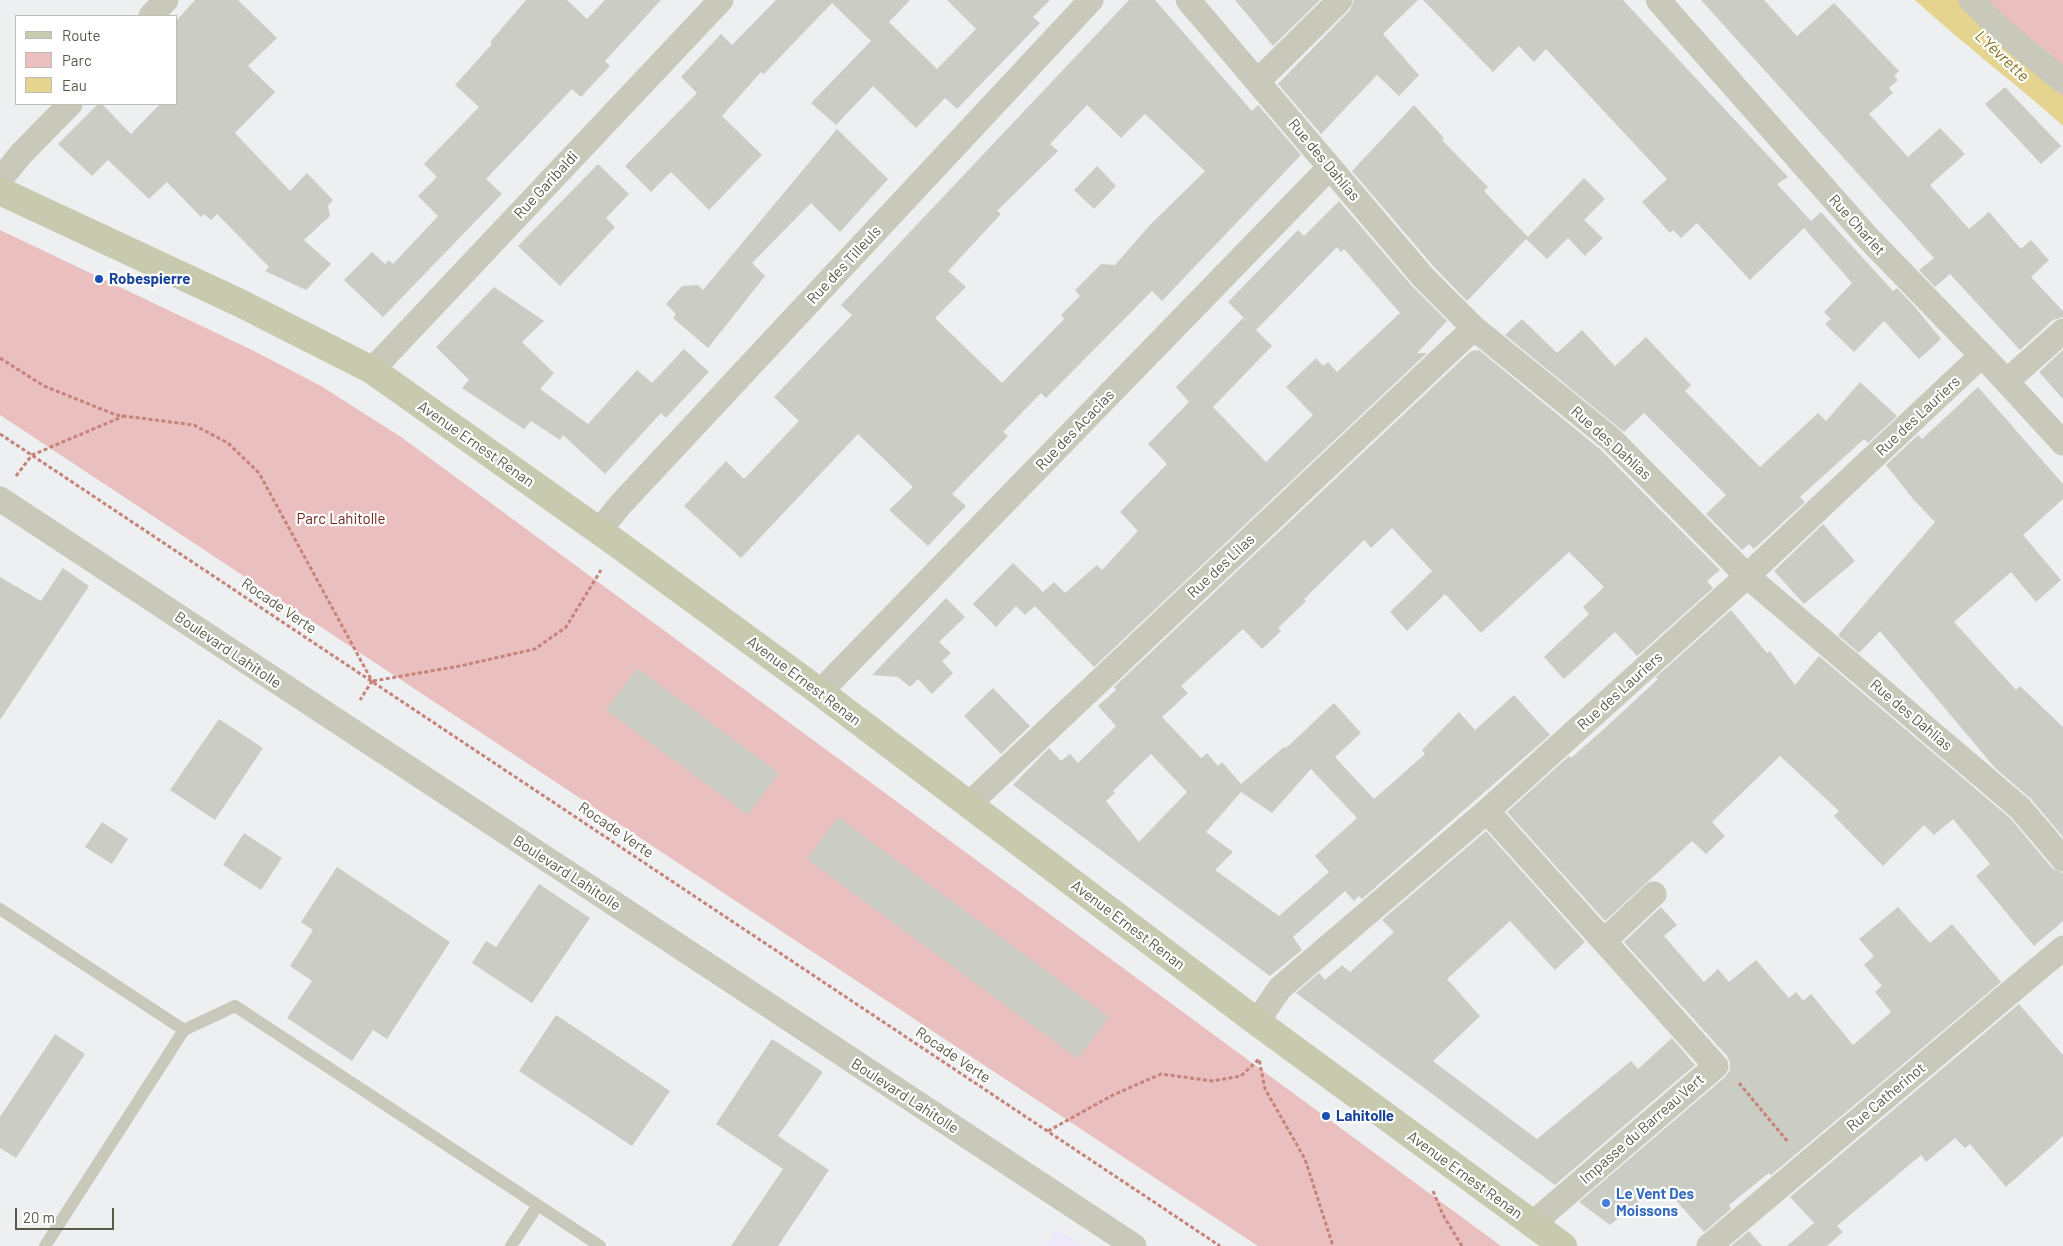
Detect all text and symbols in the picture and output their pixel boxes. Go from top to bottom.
legend [15,15,178,105]
text: Route [62,26,101,44]
water label: L'Yévrette [1971,26,2033,86]
text: Parc [62,51,92,69]
text: Eau [62,76,87,94]
street label: Rue des Dahlias [1284,115,1364,205]
street label: Rue Garibaldi [510,148,582,222]
street label: Rue Charlet [1825,191,1889,259]
street label: Rue des Tilleuls [803,222,885,308]
place label: Robespierre [109,270,191,288]
marker: Robespierre [93,273,105,285]
street label: Rue des Lauriers [1872,372,1964,460]
street label: Rue des Acacias [1032,386,1118,474]
street label: Avenue Ernest Renan [414,397,538,491]
street label: Rue des Dahlias [1567,402,1655,484]
park label: Parc Lahitolle [296,510,386,528]
street label: Rue des Lilas [1184,530,1258,602]
street label: Rocade Verte [238,574,320,638]
street label: Boulevard Lahitolle [171,608,285,692]
street label: Avenue Ernest Renan [744,632,864,730]
street label: Rue des Lauriers [1574,648,1666,734]
street label: Rue des Dahlias [1866,675,1956,755]
street label: Rocade Verte [575,798,657,862]
street label: Boulevard Lahitolle [510,832,624,914]
street label: Avenue Ernest Renan [1068,876,1188,974]
street label: Rocade Verte [912,1023,994,1087]
street label: Boulevard Lahitolle [848,1055,962,1137]
street label: Rue Catherinot [1843,1059,1929,1135]
street label: Impasse du Barreau Vert [1576,1070,1708,1188]
place label: Lahitolle [1336,1107,1394,1125]
marker: Lahitolle [1320,1110,1332,1122]
street label: Avenue Ernest Renan [1404,1127,1526,1223]
place label: Le Vent Des Moissons [1616,1185,1694,1220]
marker: Le Vent Des Moissons [1600,1197,1612,1209]
scale bar [18,1198,116,1230]
text: 20 m [23,1208,55,1226]

